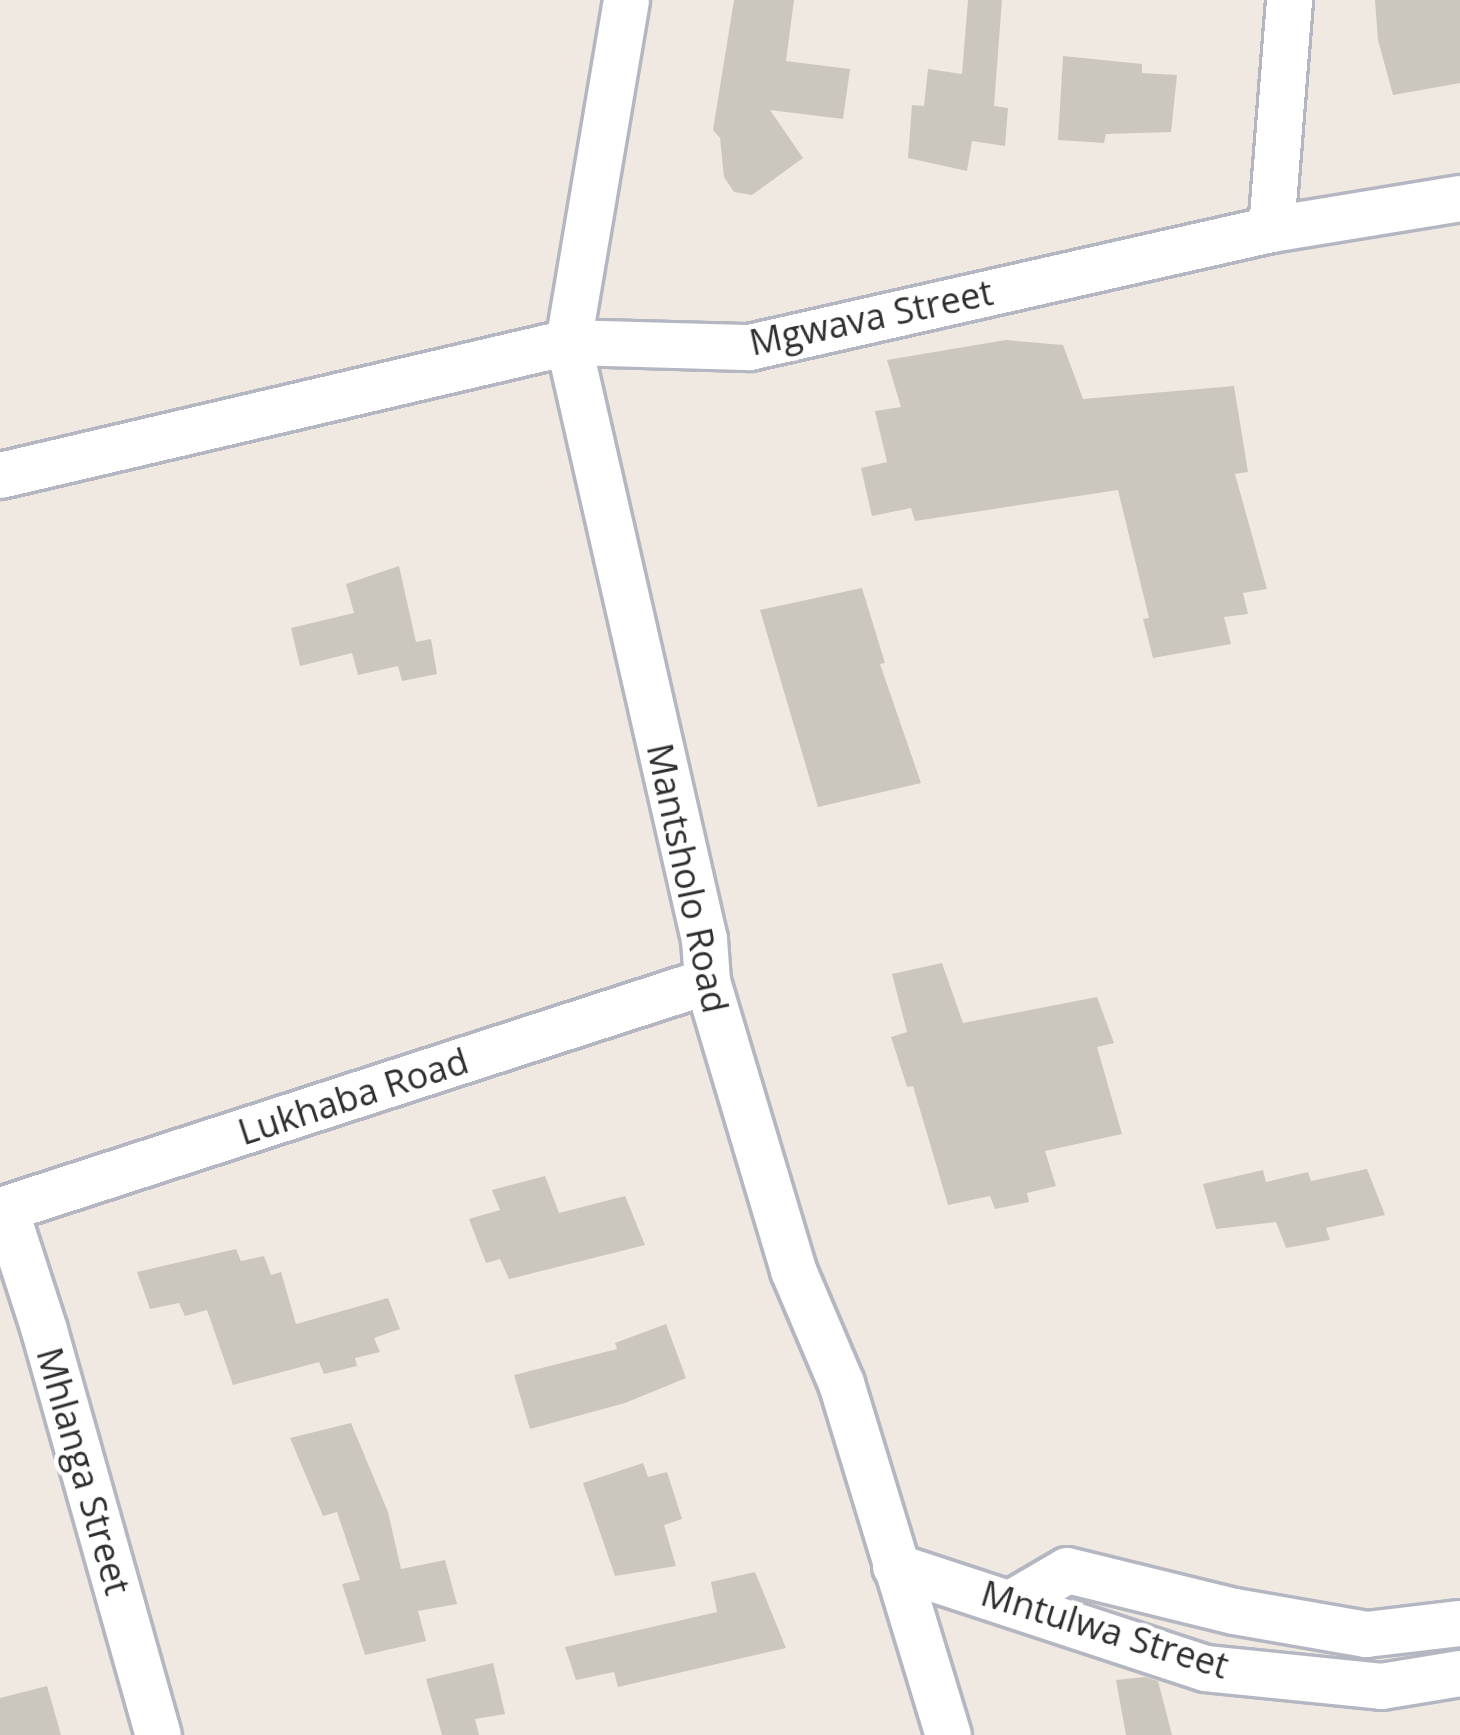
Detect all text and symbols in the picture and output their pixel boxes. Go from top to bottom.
street label: Mgwava Street [745,270,997,364]
street label: Mantsholo Road [638,739,738,1017]
street label: Lukhaba Road [233,1039,473,1153]
street label: Mhlanga Street [28,1342,140,1600]
street label: Mntulwa Street [976,1571,1234,1687]

